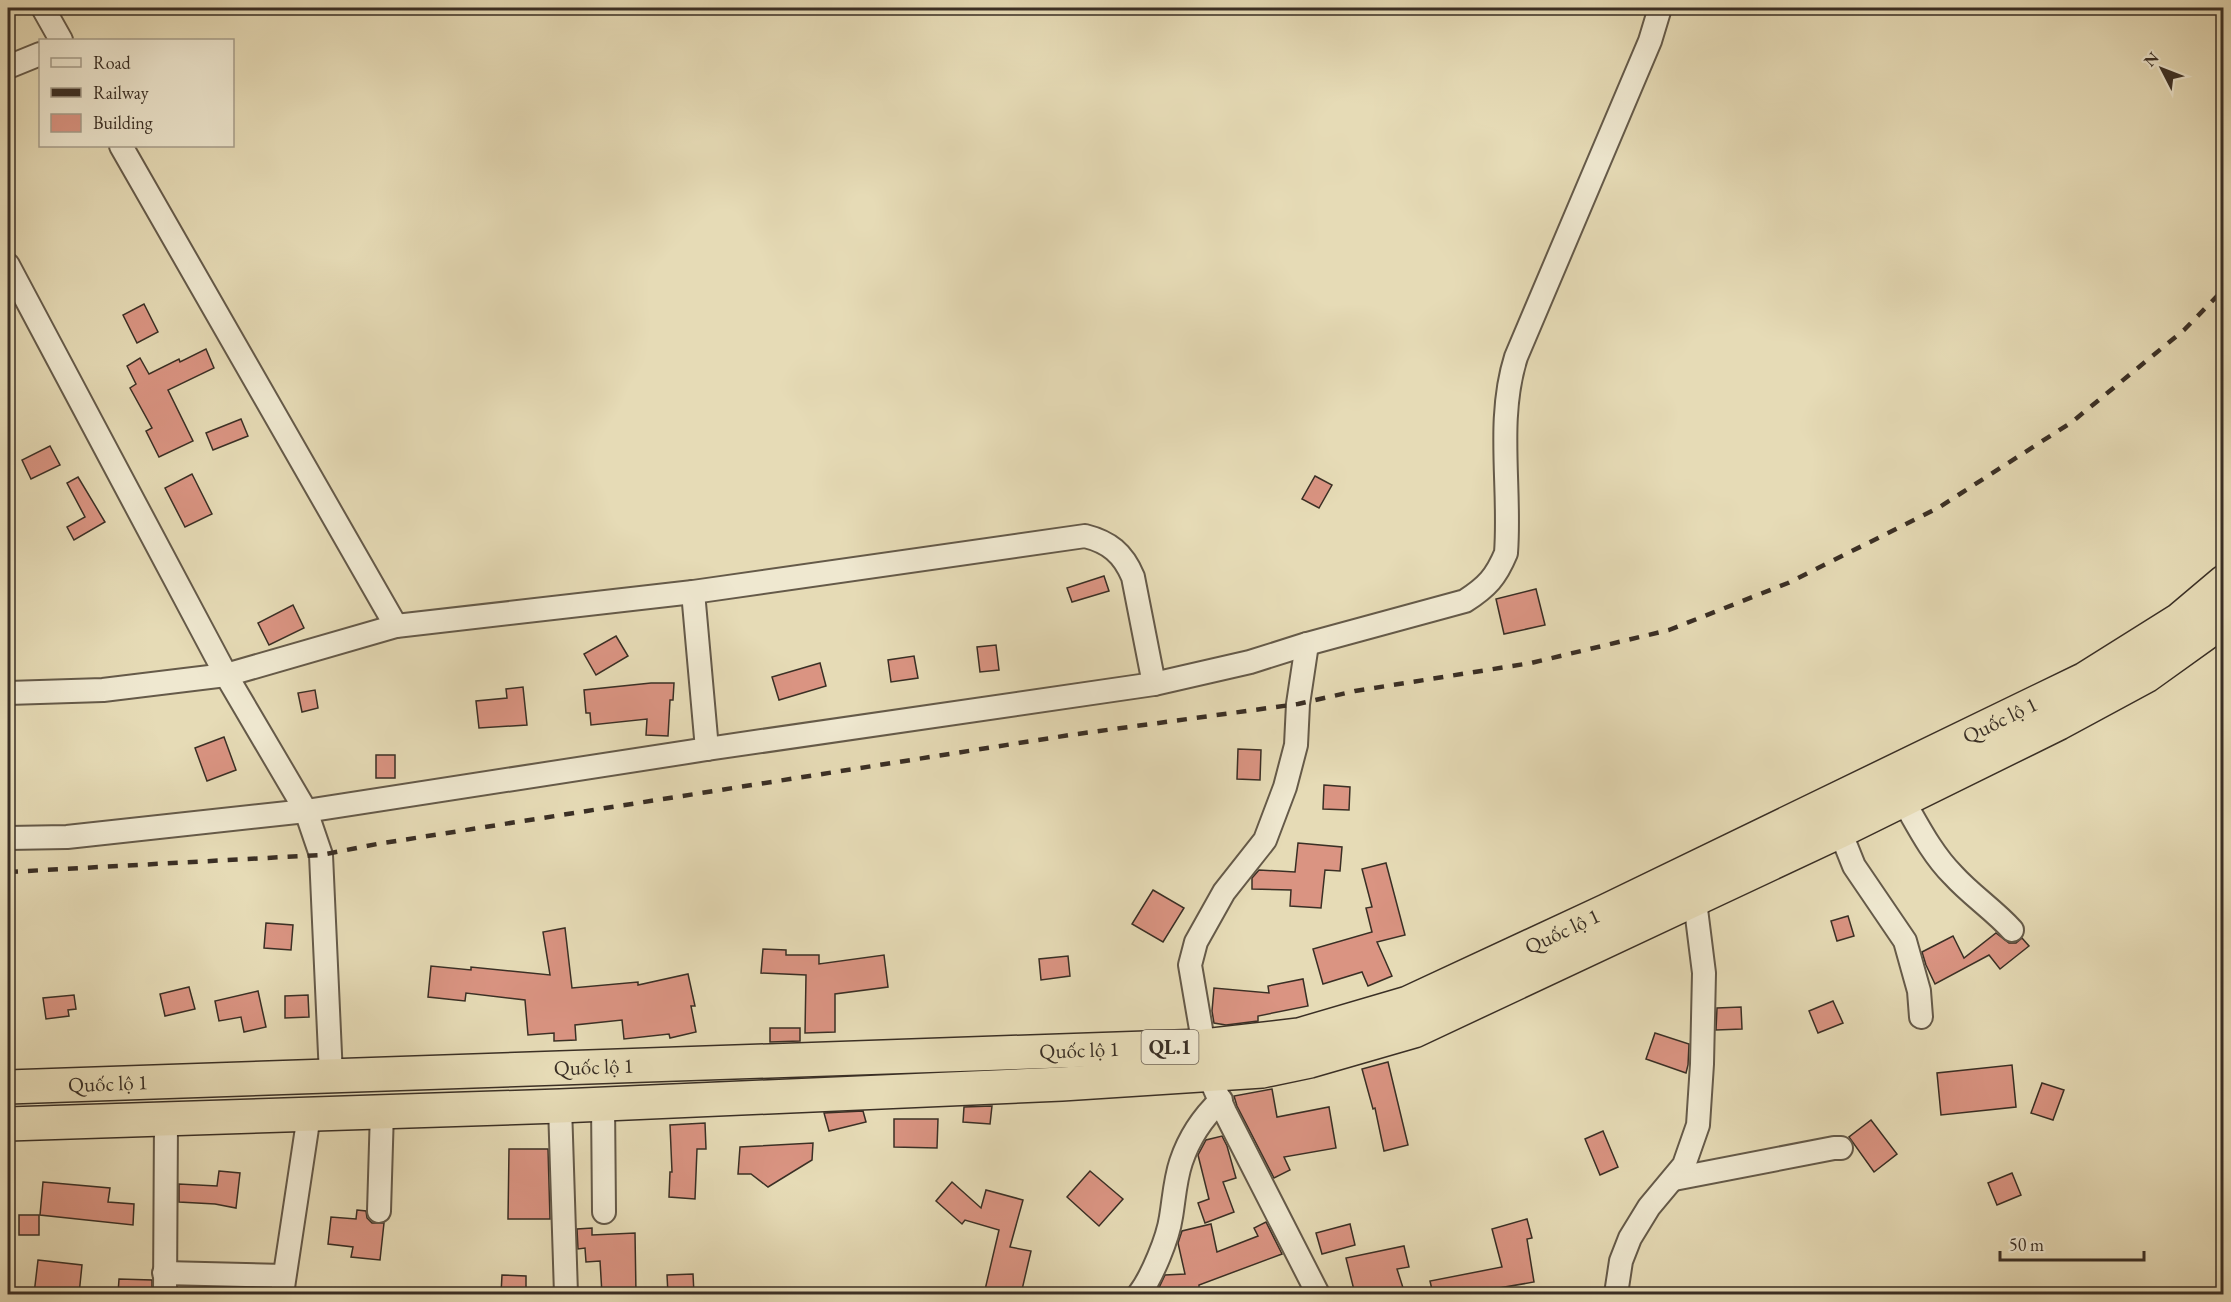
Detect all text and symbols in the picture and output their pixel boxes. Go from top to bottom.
legend [39,39,234,147]
north arrow [2132,39,2192,99]
text: N [2139,47,2163,71]
text: Road [93,51,132,74]
text: Railway [93,81,149,104]
text: Building [93,111,153,134]
street label: Quốc lộ 1 [1958,690,2042,750]
street label: Quốc lộ 1 [1520,902,1604,961]
road number: QL.1 [1142,1030,1198,1064]
street label: Quốc lộ 1 [1039,1035,1120,1066]
street label: Quốc lộ 1 [553,1052,634,1082]
street label: Quốc lộ 1 [67,1068,148,1099]
scale bar [2000,1224,2144,1262]
text: 50 m [2009,1233,2044,1256]

